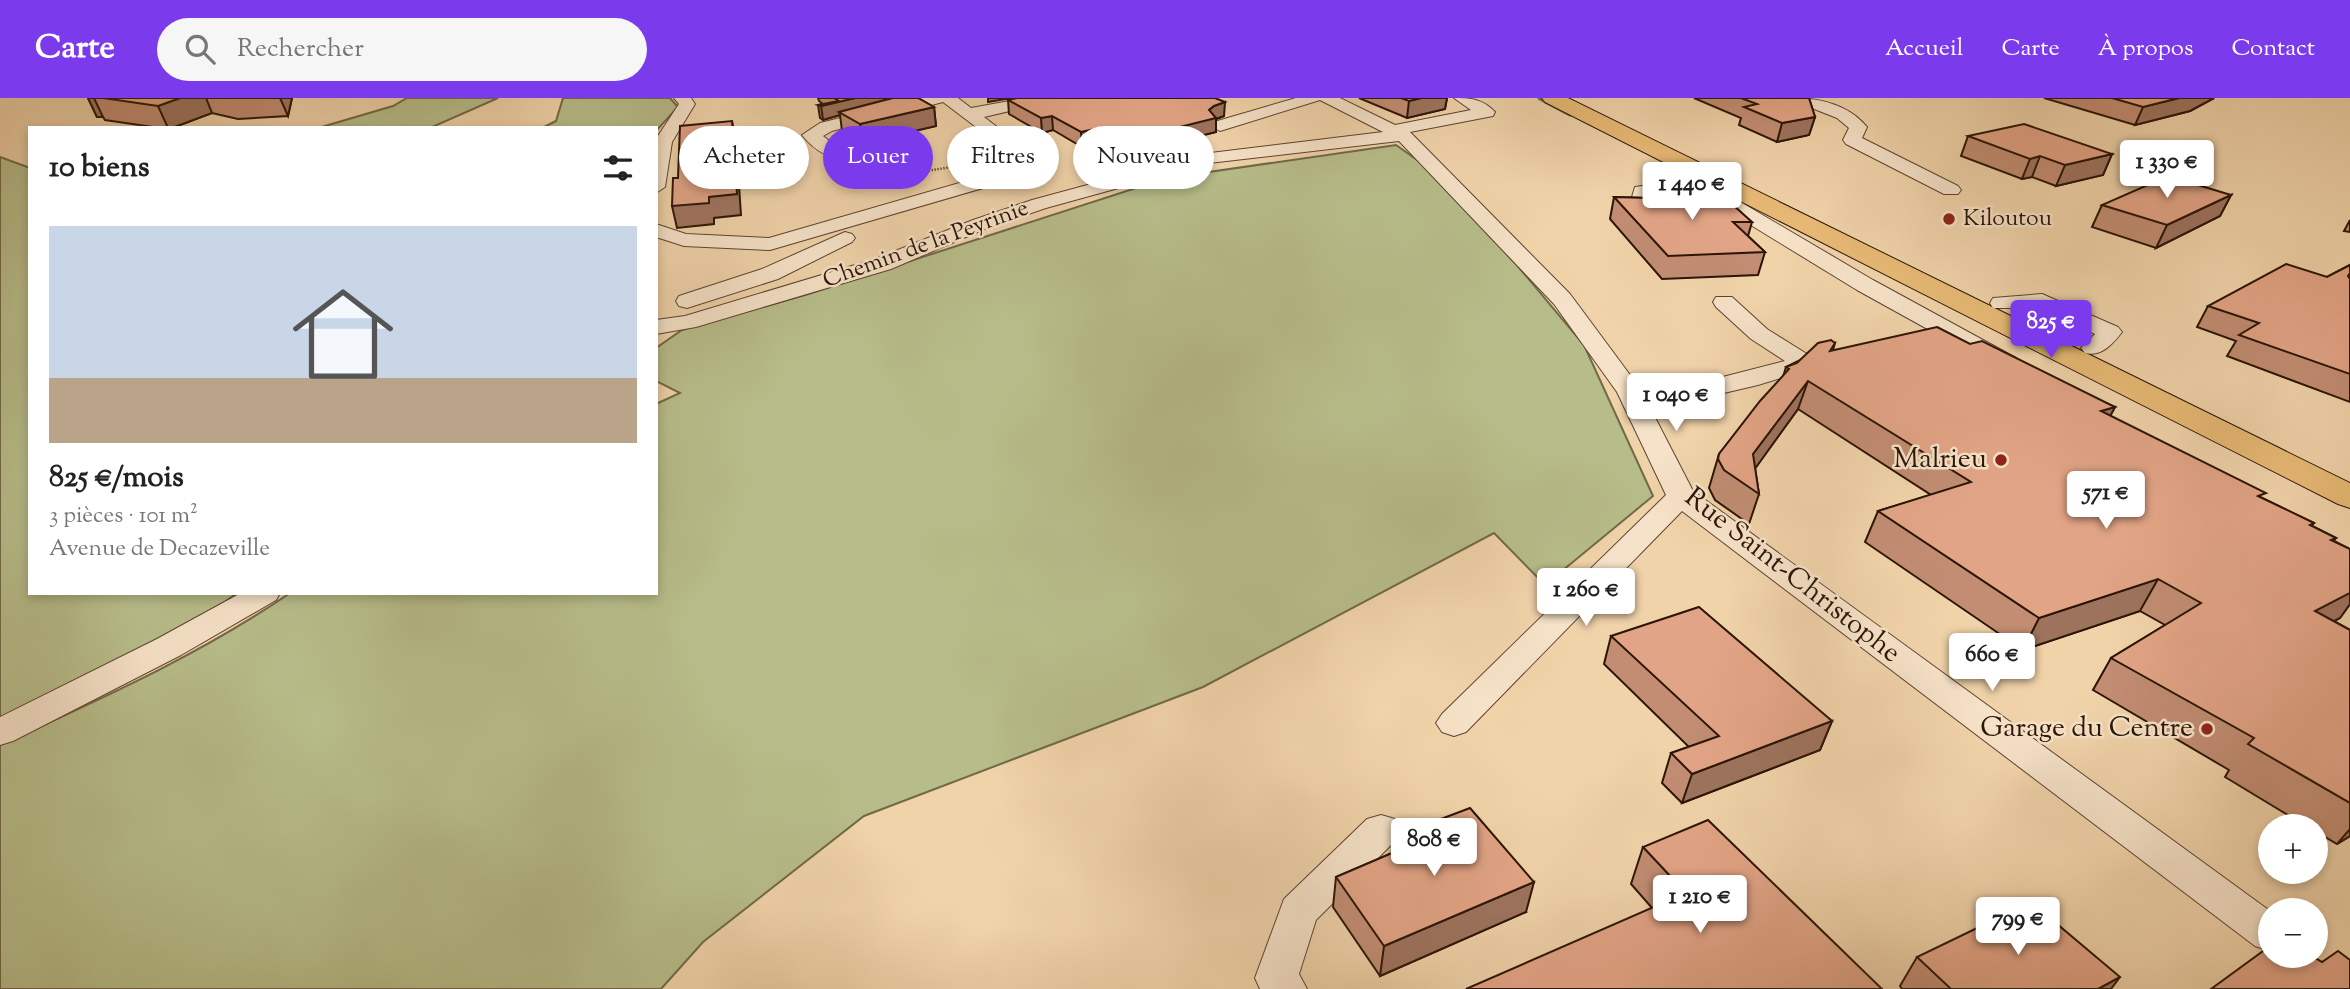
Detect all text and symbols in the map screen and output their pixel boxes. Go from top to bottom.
search box [157,18,647,81]
text: Carte [35,25,115,73]
icon: search [181,30,219,68]
text: Rechercher [237,31,364,68]
text: Accueil [1885,32,1964,66]
text: Carte [2002,32,2060,66]
text: À propos [2098,32,2193,66]
text: Contact [2231,32,2315,66]
chip: Acheter [679,126,809,189]
chip: Louer [823,126,933,189]
chip: Filtres [947,126,1059,189]
chip: Nouveau [1073,126,1214,189]
pin: 1 330 € [2102,140,2232,200]
text: 1 330 € [2136,146,2198,179]
text: 10 biens [49,147,149,190]
icon: filters [599,149,637,187]
pin: 1 440 € [1627,162,1757,222]
text: 1 440 € [1659,168,1725,201]
street label: Chemin de la Peyrinie [819,192,1033,298]
place label: Kiloutou [1963,203,2052,236]
marker: Kiloutou [1941,211,1957,227]
icon: home [280,271,406,397]
pin: 825 € [2002,300,2100,360]
text: 825 € [2027,306,2075,339]
pin: 1 040 € [1611,374,1741,433]
text: 1 040 € [1643,379,1709,412]
place label: Malrieu [1893,440,1987,480]
marker: Malrieu [1993,452,2009,468]
text: 825 €/mois [49,457,184,500]
pin: 571 € [2057,472,2155,531]
text: 571 € [2083,477,2129,510]
street label: Rue Saint-Christophe [1675,479,1909,673]
text: 3 pièces · 101 m² [49,500,198,533]
text: Avenue de Decazeville [49,533,270,566]
pin: 1 260 € [1521,568,1651,628]
text: 1 260 € [1553,574,1619,607]
pin: 660 € [1943,634,2041,693]
text: 660 € [1965,639,2019,672]
place label: Garage du Centre [1980,709,2193,749]
marker: Garage du Centre [2199,721,2215,737]
map controls [2258,814,2328,968]
button: + [2258,814,2328,884]
pin: 808 € [1385,818,1483,878]
text: 808 € [1407,824,1461,857]
pin: 1 210 € [1635,876,1765,935]
text: 1 210 € [1669,881,1731,914]
pin: 799 € [1969,898,2067,957]
button: − [2258,898,2328,968]
text: 799 € [1992,903,2044,936]

